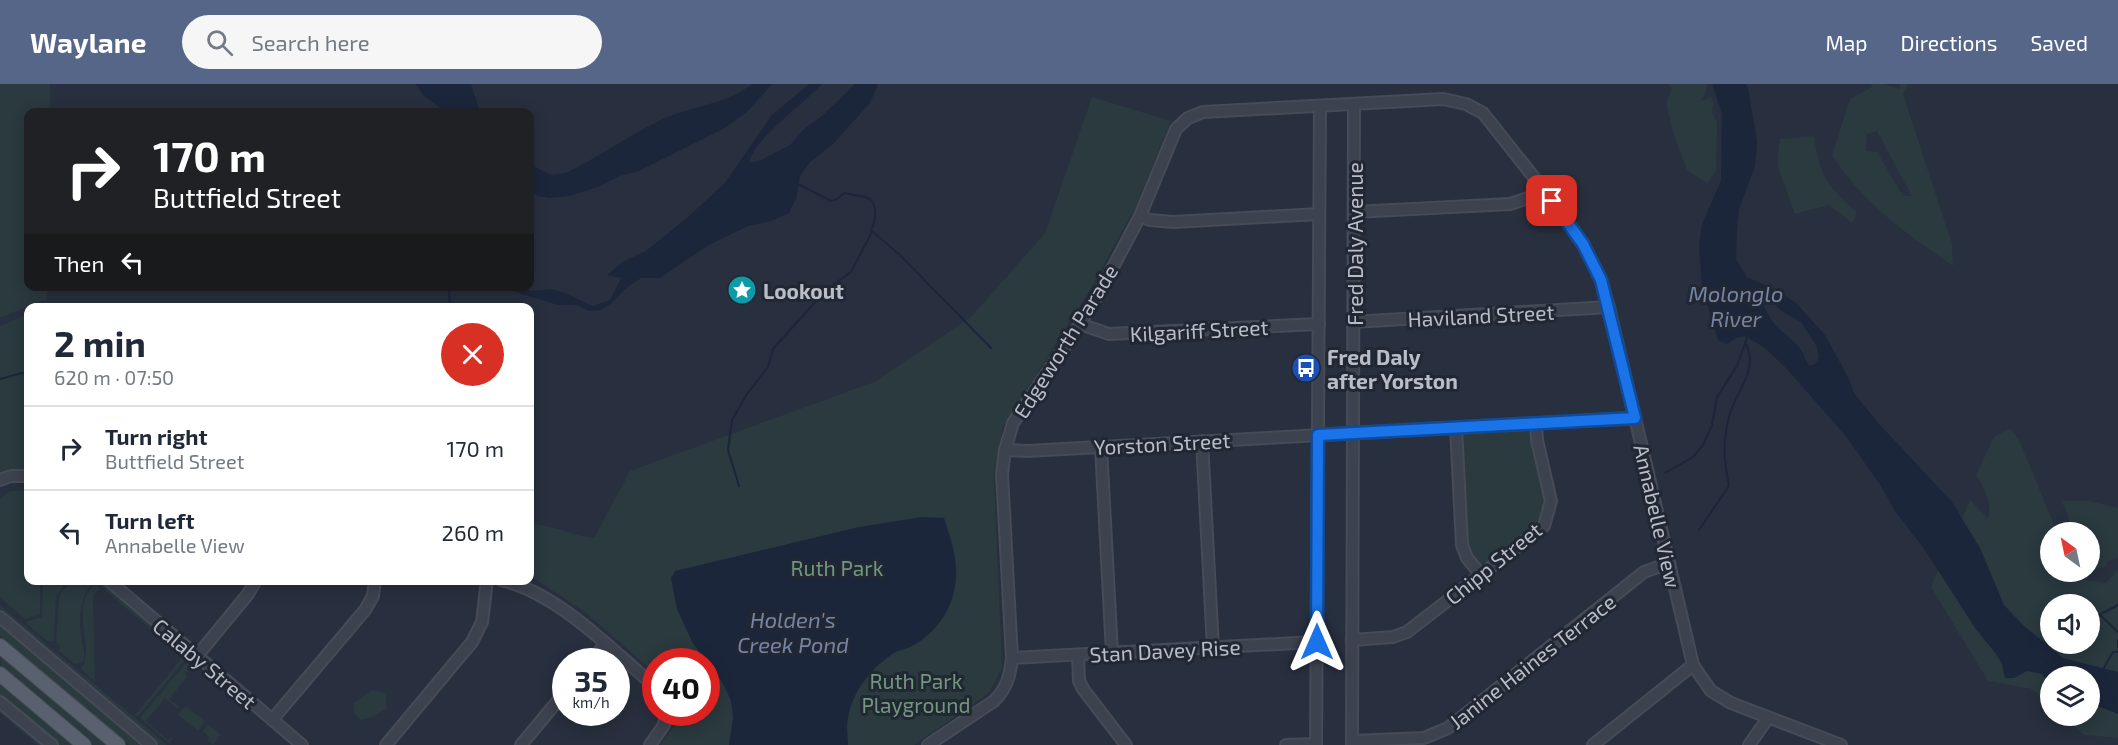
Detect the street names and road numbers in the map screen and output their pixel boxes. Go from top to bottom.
street label: Fred Daly Avenue [1342,162,1367,326]
street label: Edgeworth Parade [1008,260,1122,422]
street label: Haviland Street [1407,299,1555,331]
street label: Kilgariff Street [1129,314,1269,346]
street label: Yorston Street [1093,427,1231,459]
street label: Annabelle View [1629,442,1687,590]
street label: Chipp Street [1440,517,1546,609]
street label: Janine Haines Terrace [1444,588,1620,734]
street label: Calaby Street [148,613,262,713]
street label: Stan Davey Rise [1089,634,1241,666]

